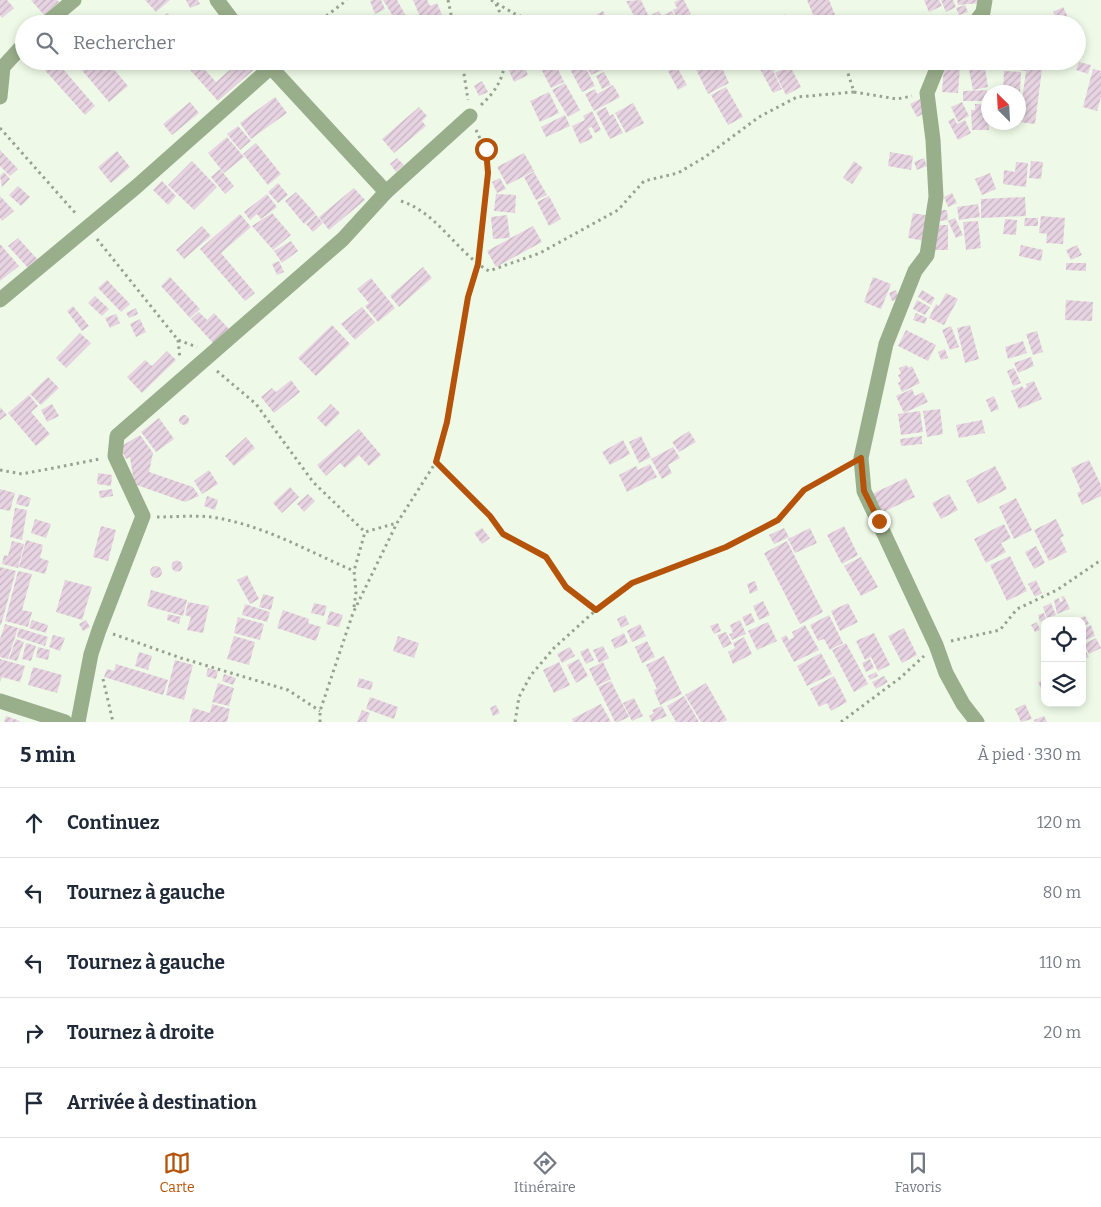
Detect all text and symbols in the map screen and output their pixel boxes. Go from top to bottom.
search box [15,15,1086,70]
icon: search [33,29,61,57]
text: Rechercher [73,31,175,54]
north arrow [981,85,1026,130]
route start [475,138,498,161]
route end [868,510,891,533]
map controls [1041,617,1086,707]
button: locate [1041,617,1086,662]
button: layers [1041,662,1086,707]
text: 5 min [20,742,76,768]
text: À pied · 330 m [977,745,1081,764]
icon: ahead [20,809,48,837]
text: Continuez [67,811,160,834]
text: 120 m [1037,813,1081,832]
icon: left [20,879,48,907]
text: Tournez à gauche [67,881,225,904]
text: 80 m [1043,883,1081,902]
icon: left [20,949,48,977]
text: Tournez à gauche [67,951,225,974]
text: 110 m [1039,953,1081,972]
icon: right [20,1019,48,1047]
text: Tournez à droite [67,1021,214,1044]
text: 20 m [1044,1023,1081,1042]
icon: arrive [20,1089,48,1117]
text: Arrivée à destination [67,1091,257,1114]
tab: Carte [160,1149,195,1196]
tab: Itinéraire [514,1149,576,1196]
tab: Favoris [895,1149,941,1196]

